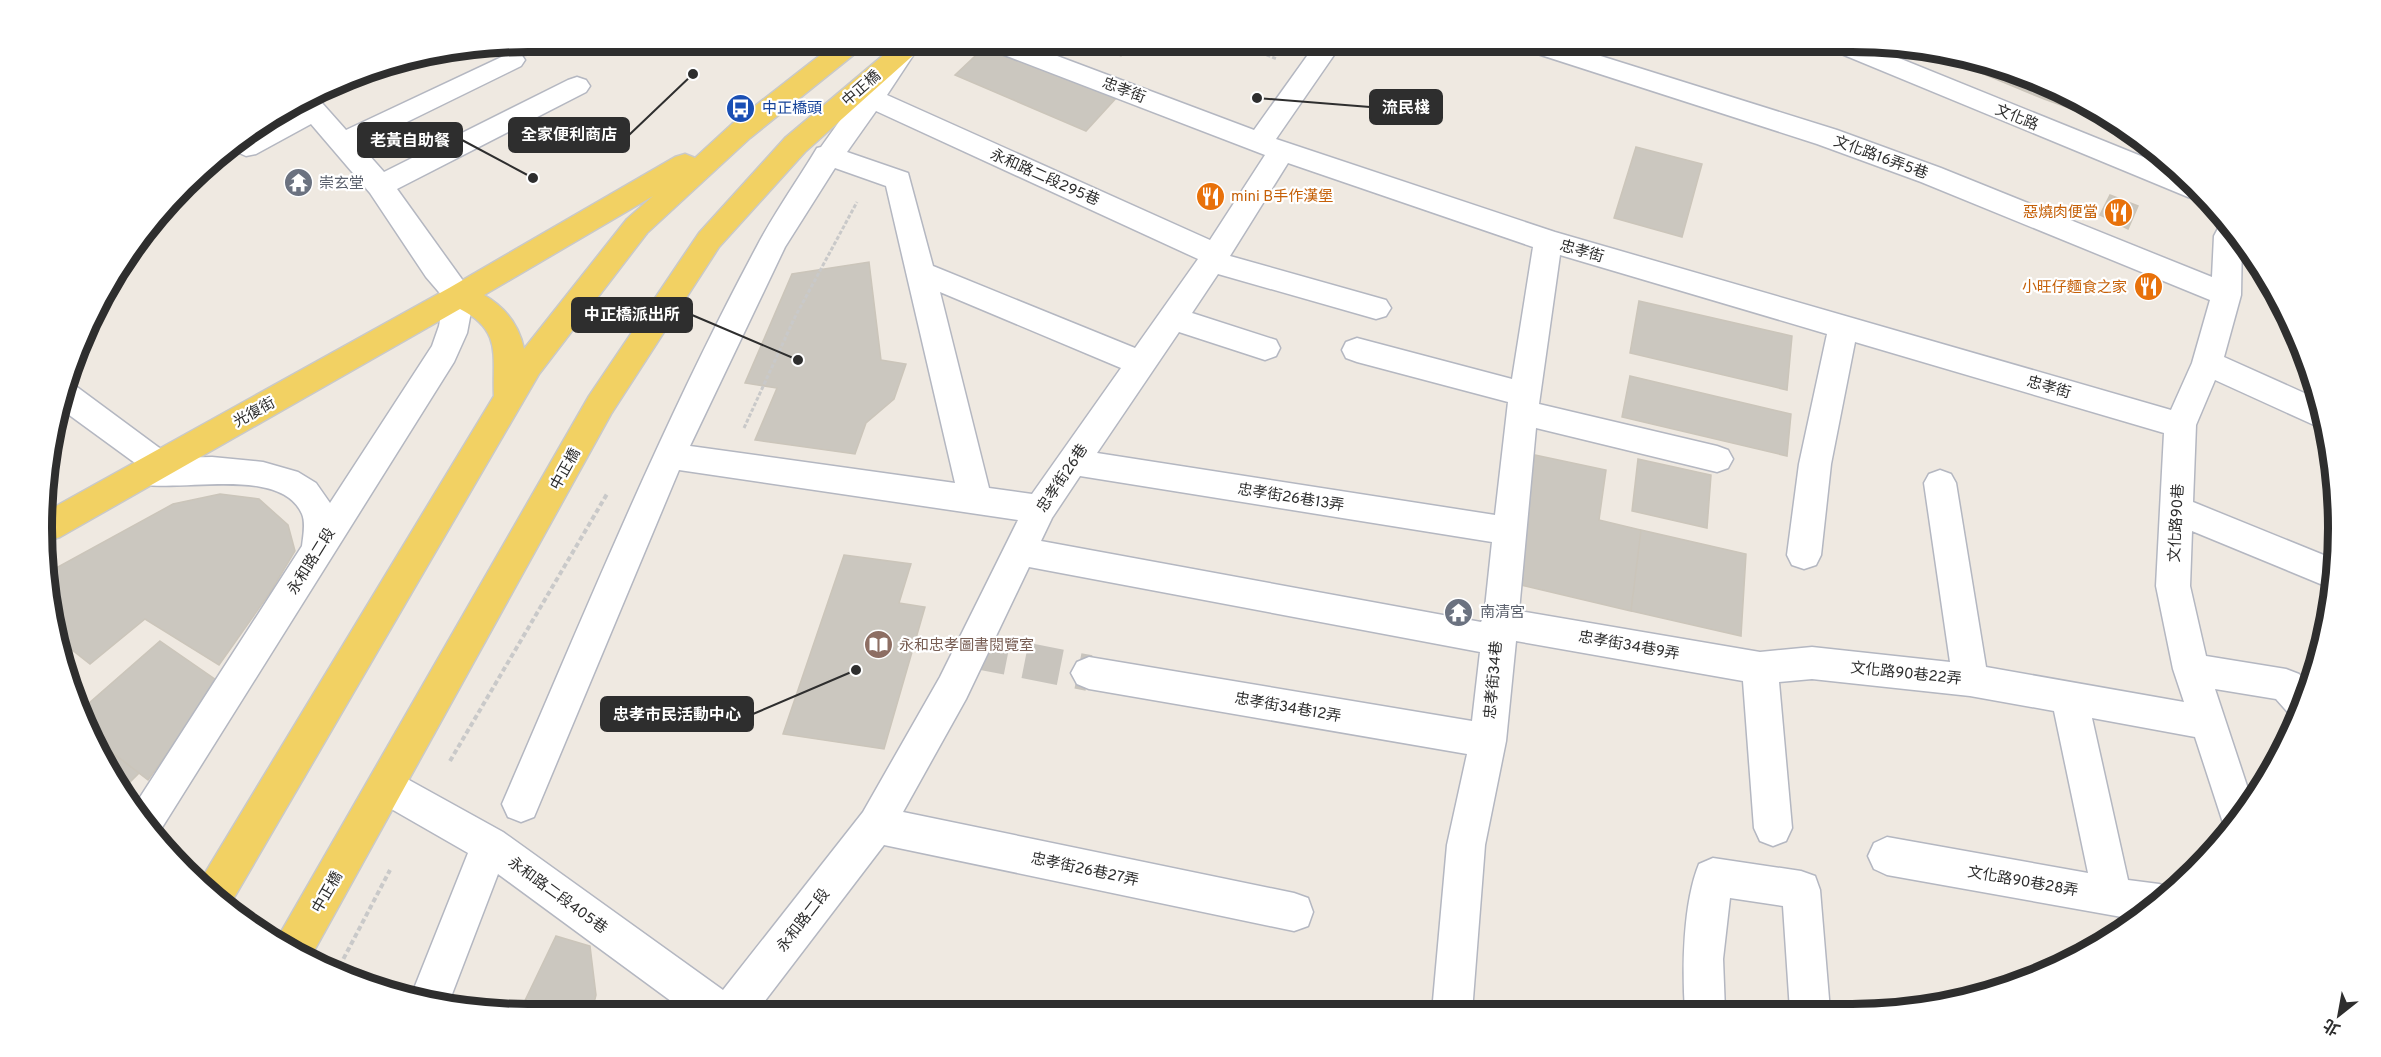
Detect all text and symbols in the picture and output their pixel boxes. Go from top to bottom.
street label: 中正橋 [839,67,885,111]
street label: 忠孝街 [1099,74,1148,108]
callout: 流民棧 [1370,90,1442,124]
bus stop icon: 中正橋頭 [725,92,757,124]
text: 流民棧 [1382,98,1430,119]
place label: 中正橋頭 [762,100,822,119]
street label: 文化路 [1992,100,2041,136]
callout: 全家便利商店 [509,118,629,152]
callout: 老黃自助餐 [358,123,462,157]
text: 全家便利商店 [521,126,617,146]
text: 老黃自助餐 [370,132,450,152]
street label: 文化路16弄5巷 [1831,132,1931,184]
street label: 永和路二段295巷 [987,146,1102,211]
temple icon: 崇玄堂 [282,167,314,199]
place label: 崇玄堂 [319,175,364,194]
restaurant icon: mini B手作漢堡 [1194,180,1226,212]
place label: mini B手作漢堡 [1231,188,1333,207]
restaurant icon: 惡燒肉便當 [2103,196,2135,228]
place label: 惡燒肉便當 [2023,204,2098,223]
street label: 忠孝街 [1557,237,1606,268]
restaurant icon: 小旺仔麵食之家 [2132,271,2164,303]
place label: 小旺仔麵食之家 [2022,279,2127,298]
callout: 中正橋派出所 [572,298,692,332]
text: 中正橋派出所 [584,306,680,326]
street label: 忠孝街 [2024,373,2073,404]
street label: 光復街 [230,394,279,433]
street label: 忠孝街26巷 [1034,441,1093,517]
street label: 中正橋 [547,445,586,494]
street label: 忠孝街26巷13弄 [1236,481,1345,516]
street label: 文化路90巷 [2165,483,2189,563]
street label: 永和路二段 [284,525,340,599]
temple icon: 南清宮 [1443,596,1475,628]
place label: 南清宮 [1480,604,1525,623]
street label: 忠孝街34巷9弄 [1577,628,1681,665]
library icon: 永和忠孝圖書閱覽室 [862,629,894,661]
place label: 永和忠孝圖書閱覽室 [899,637,1034,656]
street label: 忠孝街34巷 [1482,640,1507,720]
street label: 文化路90巷22弄 [1849,658,1963,690]
street label: 忠孝街34巷12弄 [1233,690,1343,727]
callout: 忠孝市民活動中心 [601,697,753,731]
text: 忠孝市民活動中心 [613,706,741,726]
street label: 忠孝街26巷27弄 [1029,850,1140,891]
street label: 永和路二段405巷 [504,854,611,939]
street label: 文化路90巷28弄 [1966,862,2080,902]
street label: 中正橋 [309,869,348,917]
street label: 永和路二段 [774,886,835,956]
north arrow [2309,985,2369,1045]
text: 北 [2320,1013,2344,1039]

